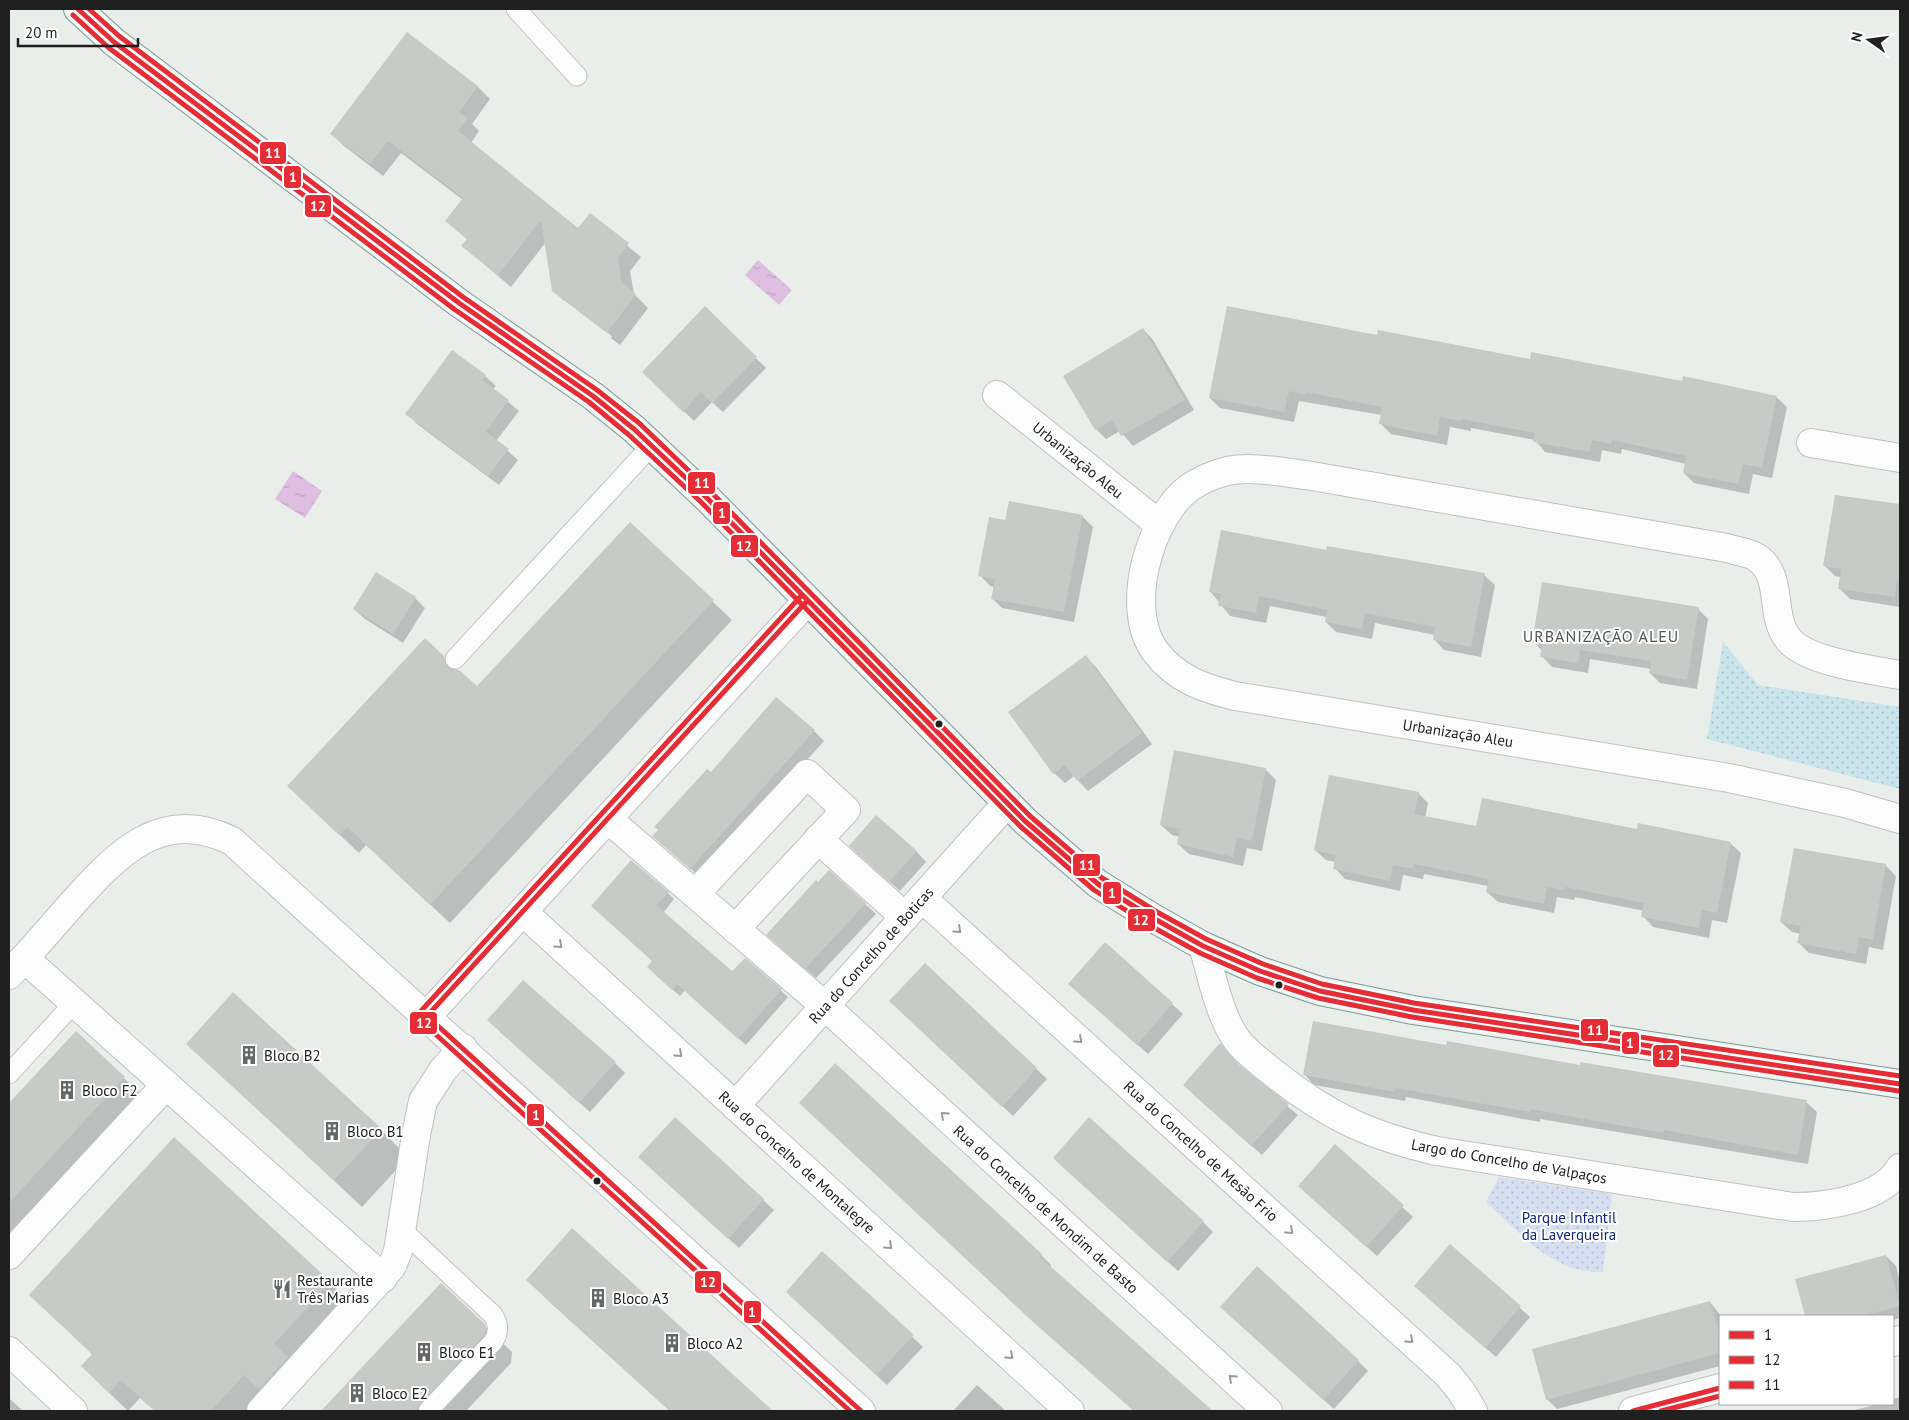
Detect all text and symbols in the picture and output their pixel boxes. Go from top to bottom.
scale bar [18,15,138,47]
north arrow [1844,15,1894,65]
text: 20 m [25,23,58,42]
text: N [1847,30,1866,43]
line badge: 11 [259,141,287,165]
text: 11 [265,144,281,162]
line badge: 1 [283,165,302,189]
text: 1 [289,168,297,186]
line badge: 12 [304,194,332,218]
text: 12 [310,197,326,215]
street label: Urbanização Aleu [1029,418,1127,502]
line badge: 11 [687,471,716,495]
text: 11 [694,474,710,492]
line badge: 1 [712,501,731,525]
text: 1 [718,504,726,522]
line badge: 12 [730,534,759,558]
text: 12 [736,537,752,555]
district label: URBANIZAÇÃO ALEU [1523,626,1679,646]
street label: Urbanização Aleu [1401,715,1515,751]
unlabelled marker [934,719,944,729]
line badge: 11 [1072,853,1101,877]
text: 11 [1079,856,1095,874]
line badge: 1 [1102,881,1122,905]
street label: Rua do Concelho de Boticas [805,883,937,1027]
text: 1 [1108,884,1116,902]
line badge: 12 [1127,908,1156,932]
text: 12 [1133,911,1149,929]
one-way arrow [953,924,962,933]
one-way arrow [553,939,562,948]
unlabelled marker [1274,980,1284,990]
line badge: 12 [409,1011,438,1035]
text: 12 [416,1014,432,1032]
line badge: 11 [1580,1018,1609,1042]
text: 11 [1587,1021,1603,1039]
line badge: 1 [1621,1031,1640,1055]
one-way arrow [1073,1034,1082,1043]
text: 1 [1626,1034,1634,1052]
building icon: Bloco B2 [238,1044,260,1066]
line badge: 12 [1652,1044,1680,1068]
place label: Bloco B2 [264,1046,321,1065]
text: 12 [1658,1046,1674,1064]
one-way arrow [673,1048,682,1057]
street label: Rua do Concelho de Mesão Frio [1120,1077,1282,1225]
building icon: Bloco F2 [56,1079,78,1101]
place label: Bloco F2 [82,1081,138,1100]
street label: Rua do Concelho de Montalegre [715,1087,879,1237]
line badge: 1 [526,1103,545,1127]
text: 1 [532,1106,540,1124]
one-way arrow [941,1112,950,1121]
building icon: Bloco B1 [321,1120,343,1142]
street label: Rua do Concelho de Mondim de Basto [949,1121,1143,1297]
place label: Bloco B1 [347,1122,404,1141]
street label: Largo do Concelho de Valpaços [1410,1134,1608,1188]
unlabelled marker [592,1176,602,1186]
park label: Parque Infantil da Laverqueira [1522,1208,1617,1244]
one-way arrow [1284,1225,1293,1234]
one-way arrow [884,1240,893,1249]
line badge: 12 [694,1270,722,1294]
place label: Restaurante Três Marias [297,1271,373,1307]
text: 12 [700,1273,716,1291]
restaurant icon: Restaurante Três Marias [271,1278,293,1300]
building icon: Bloco A3 [587,1287,609,1309]
place label: Bloco A3 [613,1289,669,1308]
line badge: 1 [743,1300,762,1324]
text: 1 [748,1303,756,1321]
legend [1719,1315,1894,1405]
text: 1 [1764,1325,1772,1344]
building icon: Bloco A2 [661,1332,683,1354]
place label: Bloco A2 [687,1334,743,1353]
one-way arrow [1404,1335,1413,1344]
building icon: Bloco E1 [413,1341,435,1363]
place label: Bloco E1 [439,1343,495,1362]
one-way arrow [1004,1350,1013,1359]
text: 12 [1764,1350,1780,1369]
one-way arrow [1228,1375,1237,1384]
text: 11 [1764,1375,1780,1394]
building icon: Bloco E2 [346,1382,368,1404]
place label: Bloco E2 [372,1384,428,1403]

